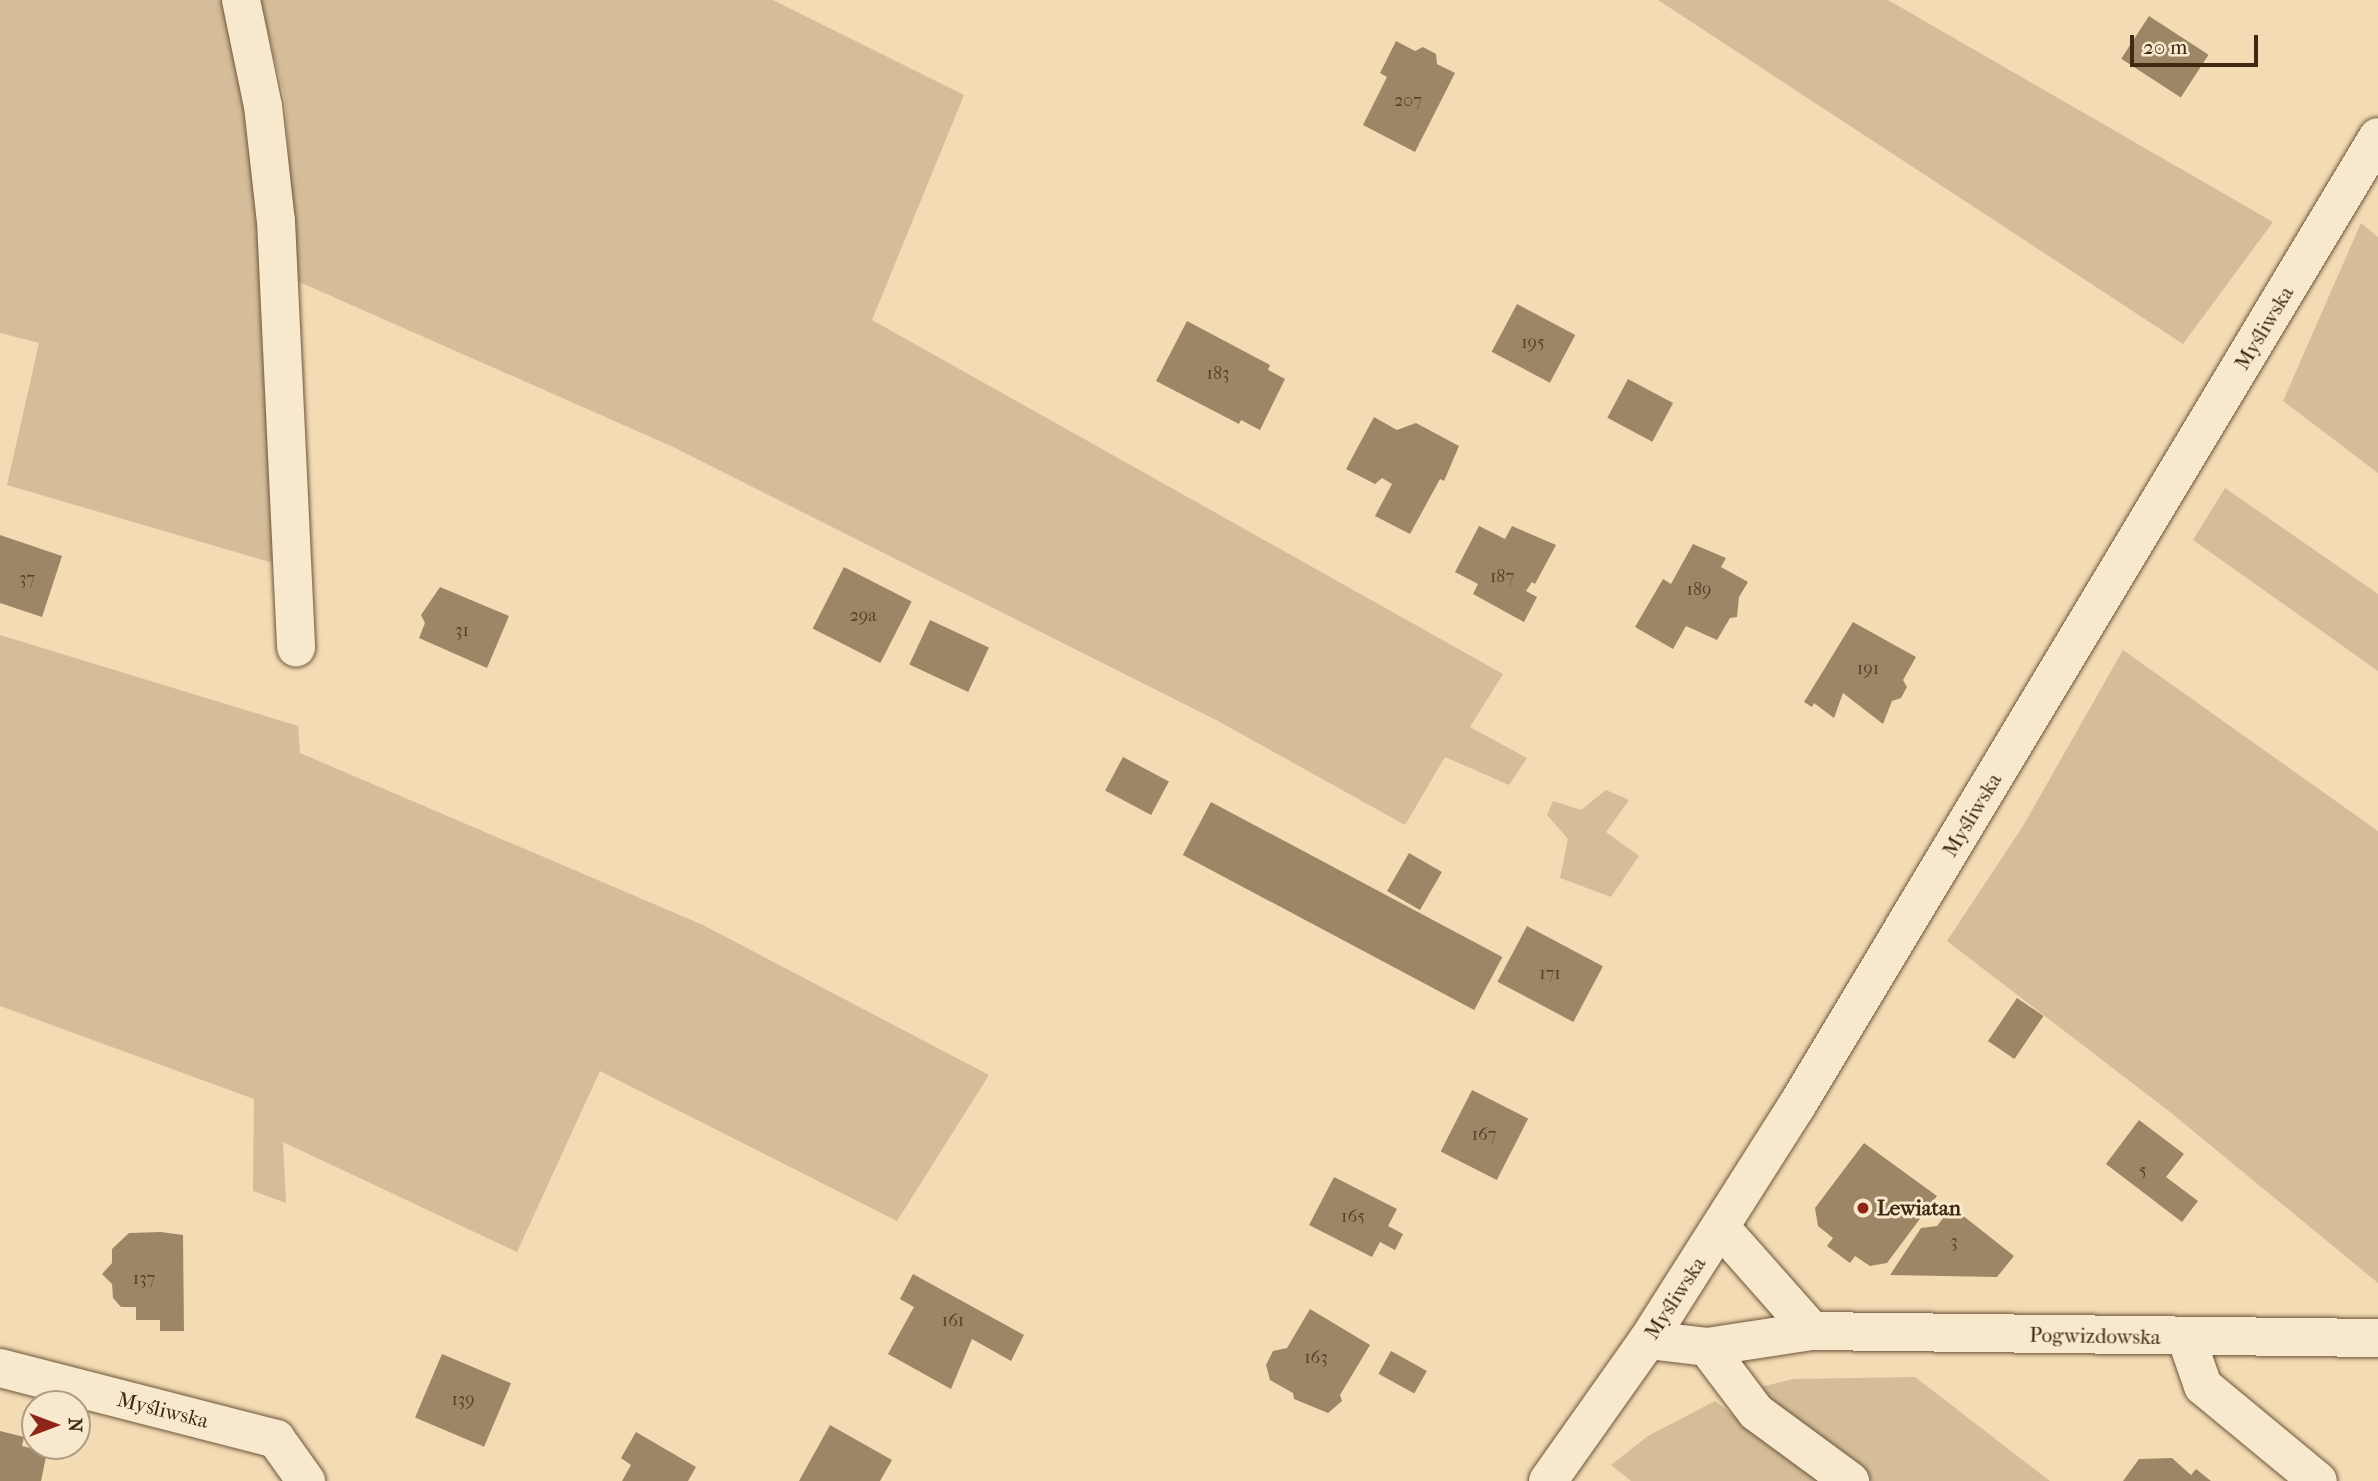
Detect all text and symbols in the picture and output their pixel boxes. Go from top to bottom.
scale bar [2133,21,2261,65]
text: 20 m [2143,35,2187,59]
house number: 207 [1394,90,1422,112]
street label: Myśliwska [2229,282,2299,374]
house number: 195 [1521,332,1545,354]
house number: 183 [1207,363,1229,385]
house number: 187 [1490,566,1514,588]
house number: 37 [19,568,35,590]
house number: 189 [1687,579,1711,601]
house number: 29a [849,605,877,627]
house number: 31 [455,620,469,642]
house number: 191 [1857,658,1879,680]
street label: Myśliwska [1937,769,2007,861]
house number: 171 [1539,963,1561,985]
house number: 167 [1472,1124,1496,1146]
house number: 5 [2139,1160,2147,1182]
place label: Lewiatan [1877,1195,1961,1221]
marker: Lewiatan [1855,1200,1871,1216]
house number: 165 [1341,1206,1365,1228]
house number: 3 [1950,1231,1958,1253]
street label: Myśliwska [1639,1252,1711,1344]
house number: 137 [133,1268,155,1290]
house number: 161 [942,1310,964,1332]
street label: Pogwizdowska [2029,1322,2161,1350]
house number: 163 [1304,1347,1328,1369]
street label: Myśliwska [115,1386,211,1434]
house number: 139 [451,1389,475,1411]
north arrow [21,1390,91,1460]
text: N [64,1418,86,1432]

